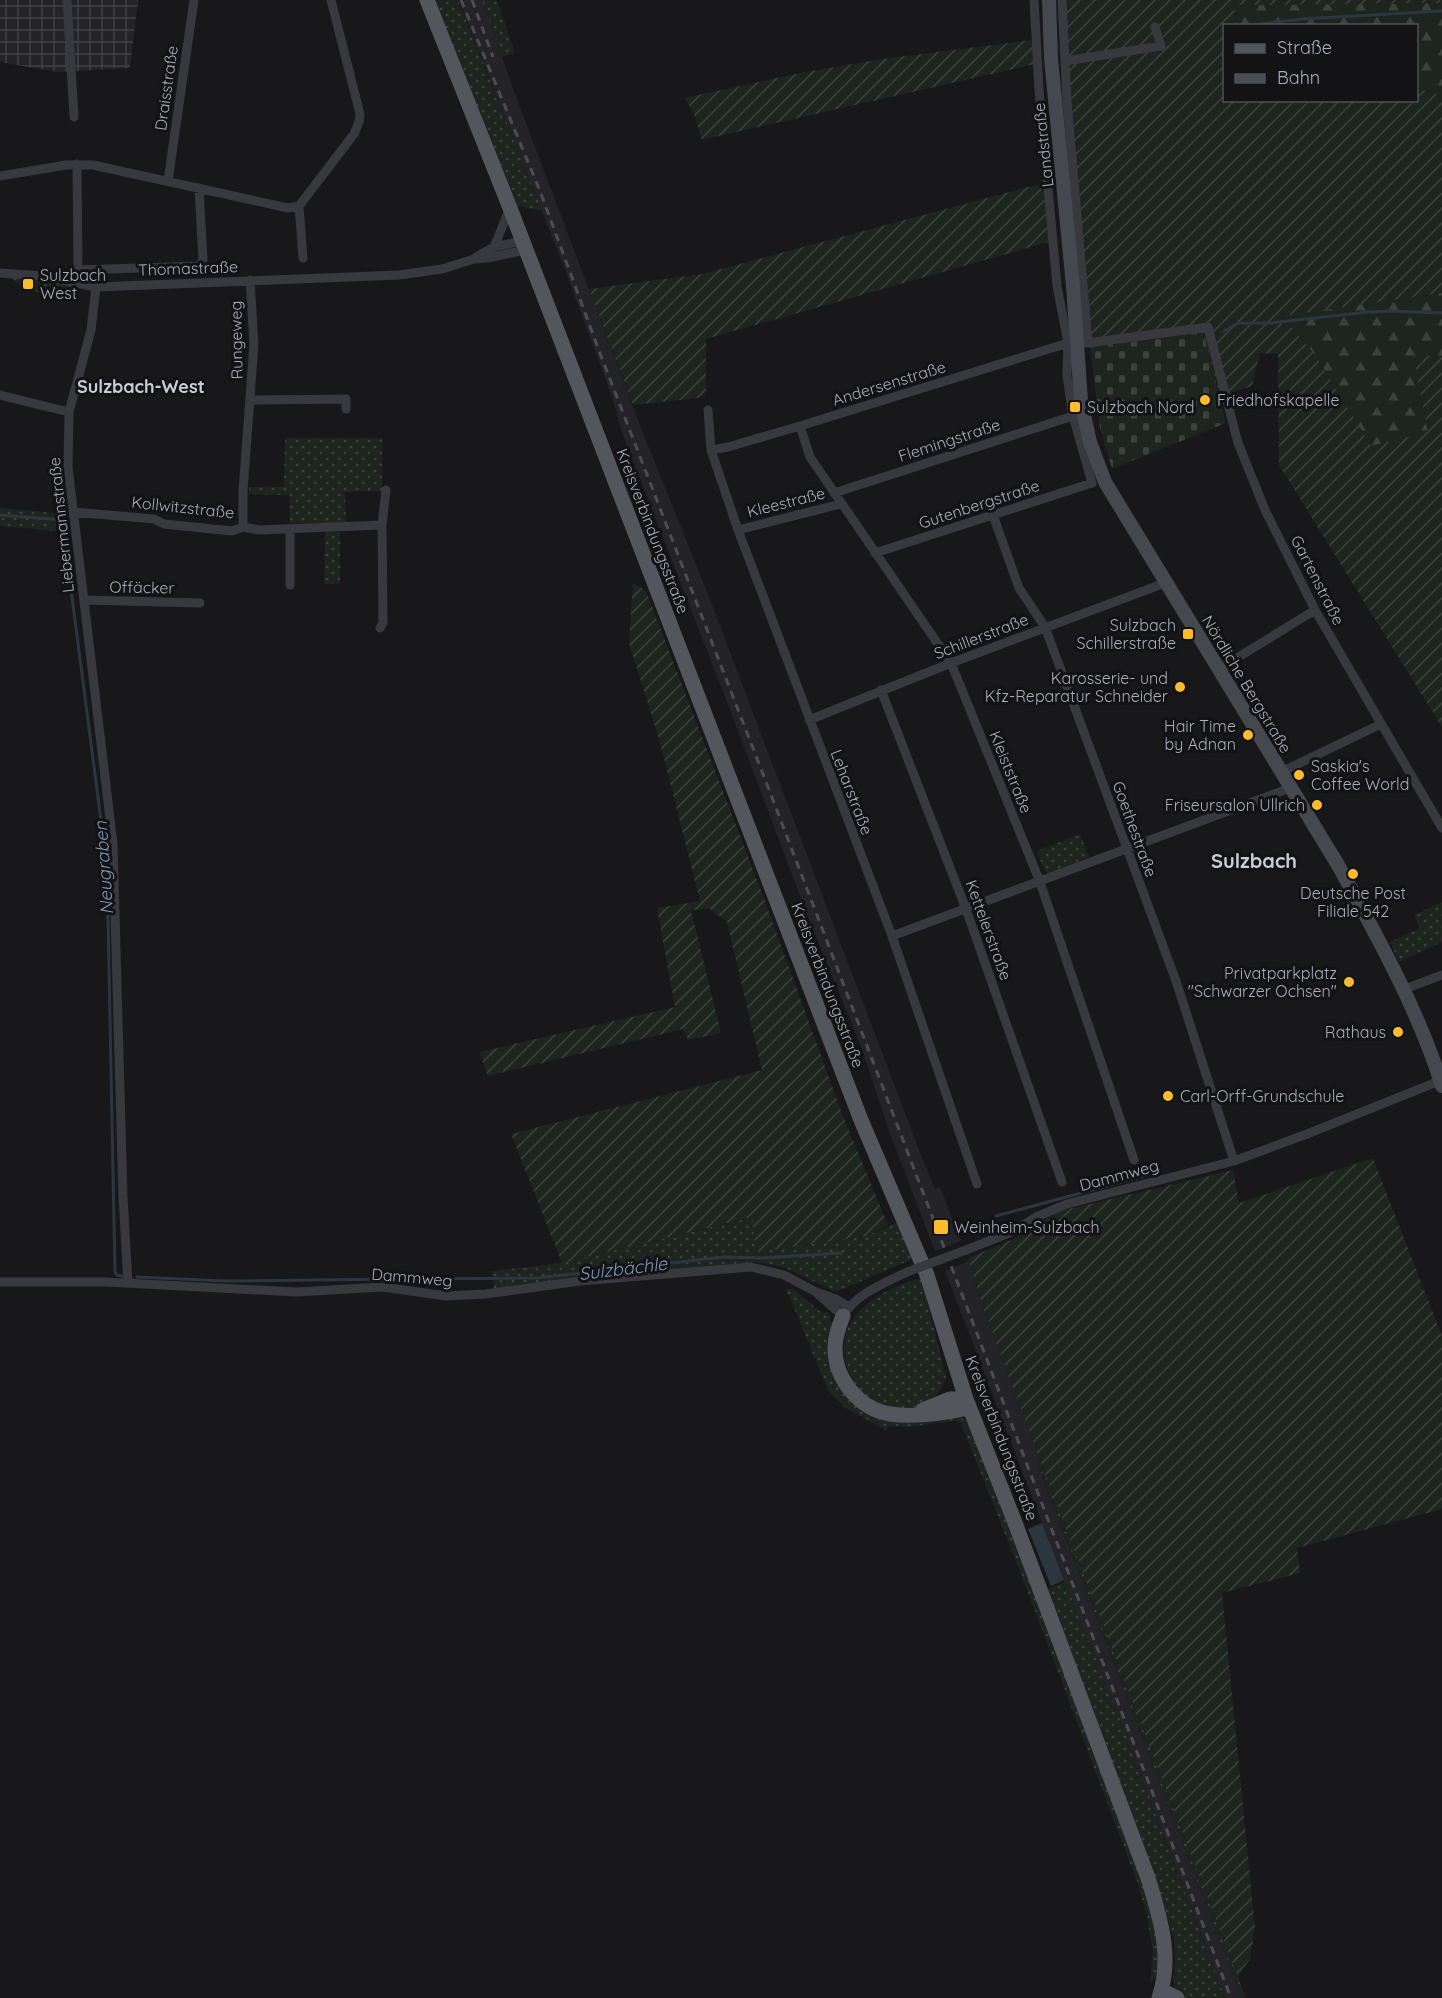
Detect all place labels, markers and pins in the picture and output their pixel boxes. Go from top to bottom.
place label: Sulzbach West [40,265,106,303]
marker: Sulzbach West [21,277,35,291]
place label: Friedhofskapelle [1217,390,1339,410]
marker: Friedhofskapelle [1198,393,1212,407]
place label: Sulzbach Nord [1087,397,1194,417]
marker: Sulzbach Nord [1068,400,1082,414]
place label: Sulzbach Schillerstraße [1076,615,1176,653]
marker: Sulzbach Schillerstraße [1181,627,1195,641]
place label: Karosserie- und Kfz-Reparatur Schneider [985,668,1168,706]
marker: Karosserie- und Kfz-Reparatur Schneider [1173,680,1187,694]
place label: Hair Time by Adnan [1164,716,1236,754]
marker: Hair Time by Adnan [1241,728,1255,742]
place label: Saskia's Coffee World [1311,756,1409,794]
marker: Saskia's Coffee World [1292,768,1306,782]
place label: Friseursalon Ullrich [1165,795,1305,815]
marker: Friseursalon Ullrich [1310,798,1324,812]
marker: Deutsche Post Filiale 542 [1346,867,1360,881]
place label: Deutsche Post Filiale 542 [1300,883,1406,921]
place label: Privatparkplatz "Schwarzer Ochsen" [1188,963,1337,1001]
marker: Privatparkplatz "Schwarzer Ochsen" [1342,975,1356,989]
place label: Rathaus [1325,1022,1386,1042]
marker: Rathaus [1391,1025,1405,1039]
place label: Carl-Orff-Grundschule [1180,1086,1344,1106]
marker: Carl-Orff-Grundschule [1161,1089,1175,1103]
place label: Weinheim-Sulzbach [954,1217,1100,1237]
marker: Weinheim-Sulzbach [932,1218,950,1236]

